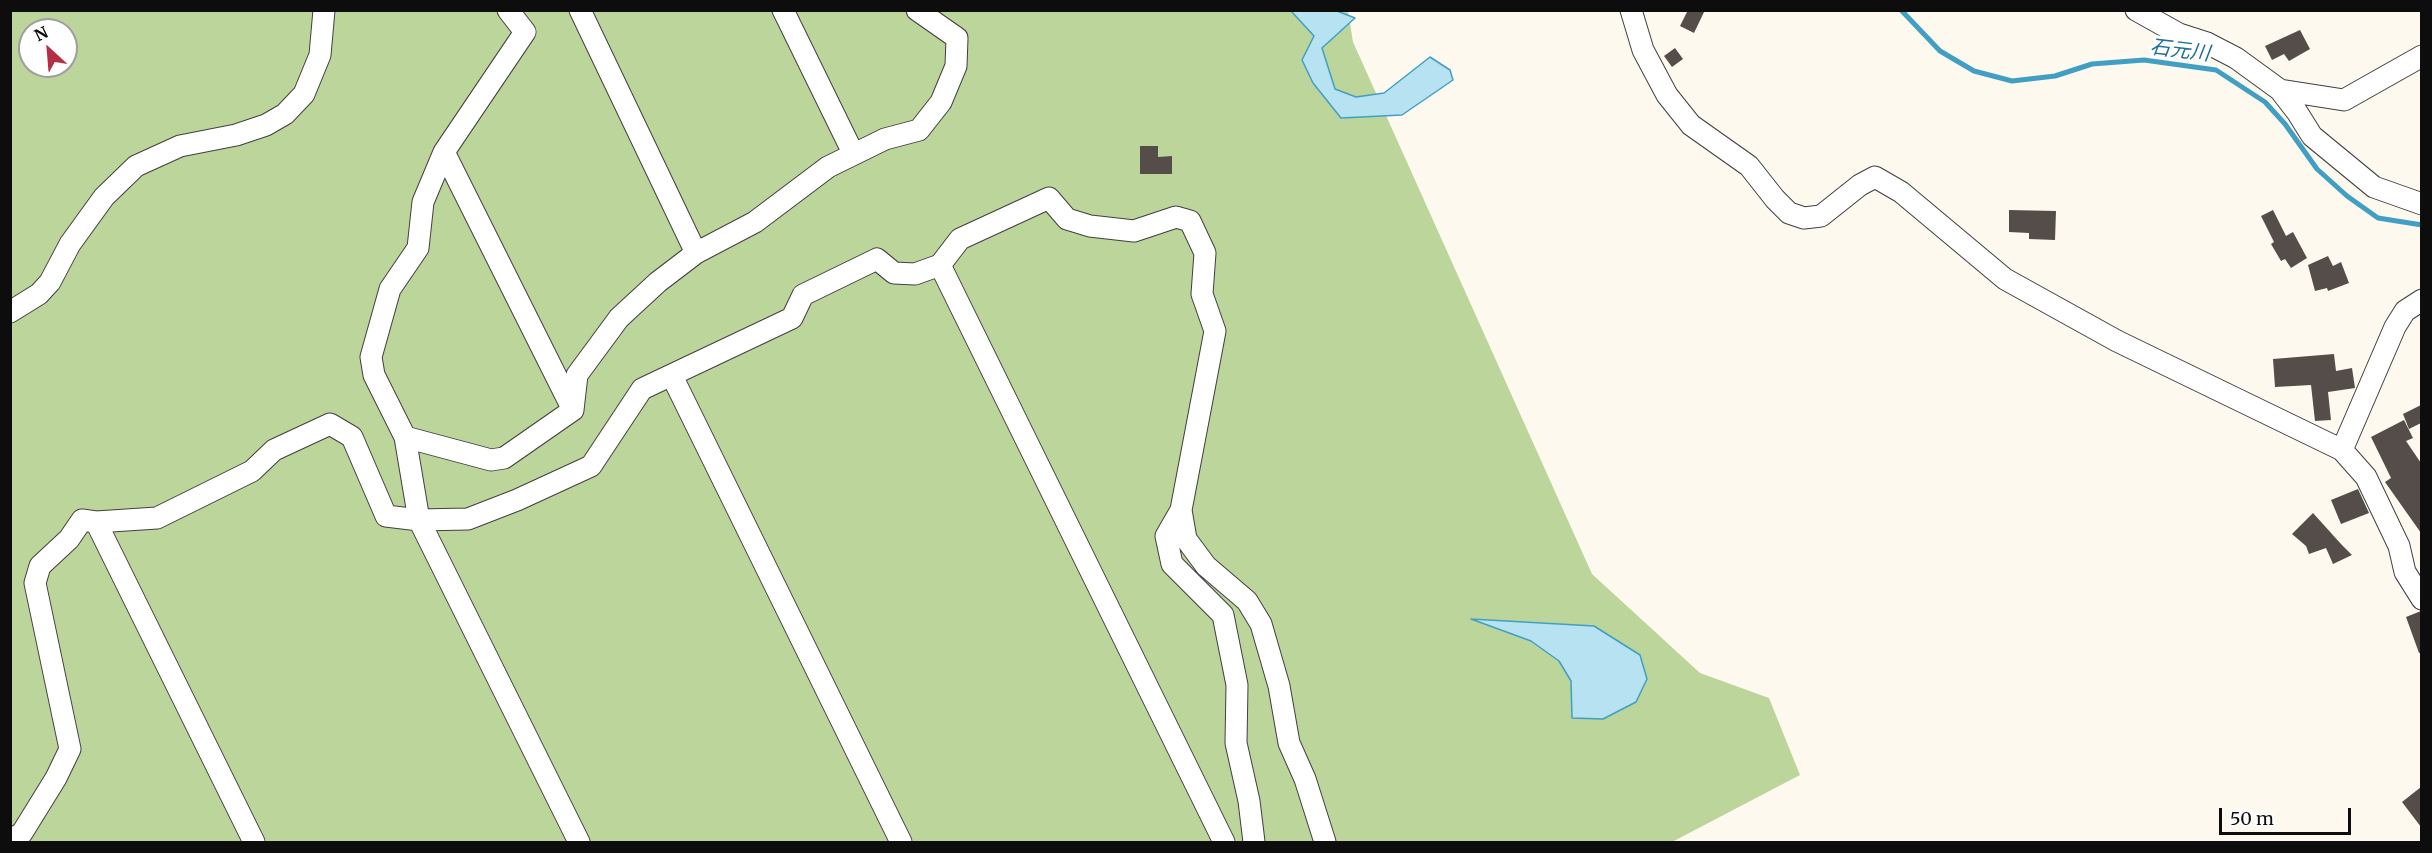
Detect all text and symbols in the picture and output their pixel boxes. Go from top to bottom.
north arrow [18,18,78,78]
text: N [31,22,51,45]
water label: 石元川 [2149,35,2211,67]
scale bar [2222,796,2354,834]
text: 50 m [2230,807,2274,830]

